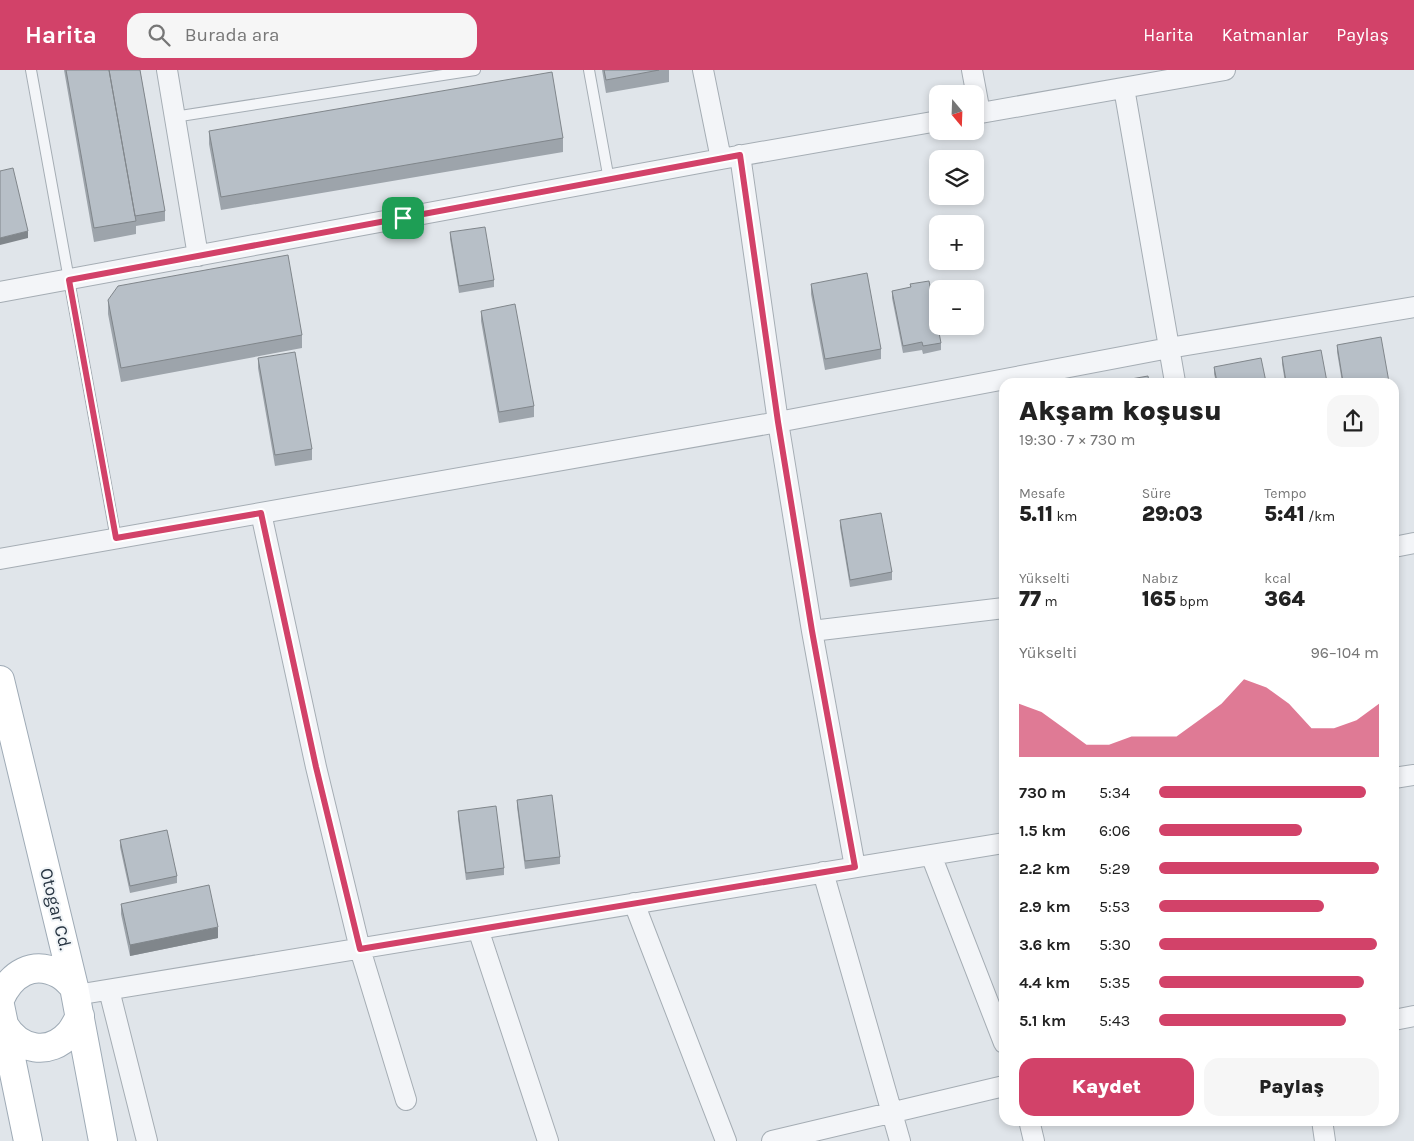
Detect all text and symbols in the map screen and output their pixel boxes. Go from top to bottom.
search box [127,13,477,58]
text: Harita [25,21,97,49]
icon: search [145,21,173,49]
text: Burada ara [185,24,279,46]
text: Harita [1143,24,1194,46]
text: Katmanlar [1222,24,1308,46]
text: Paylaş [1336,24,1389,46]
north arrow [929,85,984,140]
map controls [929,85,984,335]
button: layers [929,150,984,205]
pin [382,197,424,239]
icon: arrive [389,204,417,232]
button: + [929,215,984,270]
button: − [929,280,984,335]
text: Akşam koşusu [1019,394,1222,427]
button: share [1327,395,1379,447]
text: 19:30 · 7 × 730 m [1019,430,1135,449]
text: Mesafe [1019,485,1065,502]
text: Süre [1142,485,1171,502]
text: Tempo [1264,485,1306,502]
text: 5.11 [1019,502,1053,526]
text: 29:03 [1142,502,1203,526]
text: 5:41 [1264,502,1305,526]
text: km [1053,508,1077,525]
text: /km [1305,508,1335,525]
text: Yükselti [1019,570,1070,587]
text: Nabız [1142,570,1178,587]
text: kcal [1264,570,1291,587]
text: 77 [1019,587,1041,611]
text: 165 [1142,587,1176,611]
text: 364 [1264,587,1305,611]
text: m [1041,593,1058,610]
text: bpm [1176,593,1209,610]
text: Yükselti [1019,643,1077,662]
text: 96–104 m [1311,643,1379,662]
text: 730 m [1019,783,1066,802]
text: 5:34 [1099,783,1130,802]
text: 1.5 km [1019,821,1066,840]
text: 6:06 [1099,821,1131,840]
text: 2.2 km [1019,859,1071,878]
text: 5:29 [1099,859,1130,878]
street label: Otogar Cd. [35,866,77,952]
text: 2.9 km [1019,897,1071,916]
text: 5:53 [1099,897,1130,916]
text: 3.6 km [1019,935,1071,954]
text: 5:30 [1099,935,1131,954]
text: 4.4 km [1019,973,1070,992]
text: 5:35 [1099,973,1130,992]
text: 5.1 km [1019,1011,1066,1030]
text: 5:43 [1099,1011,1130,1030]
button: Kaydet [1019,1058,1194,1116]
button: Paylaş [1204,1058,1379,1116]

